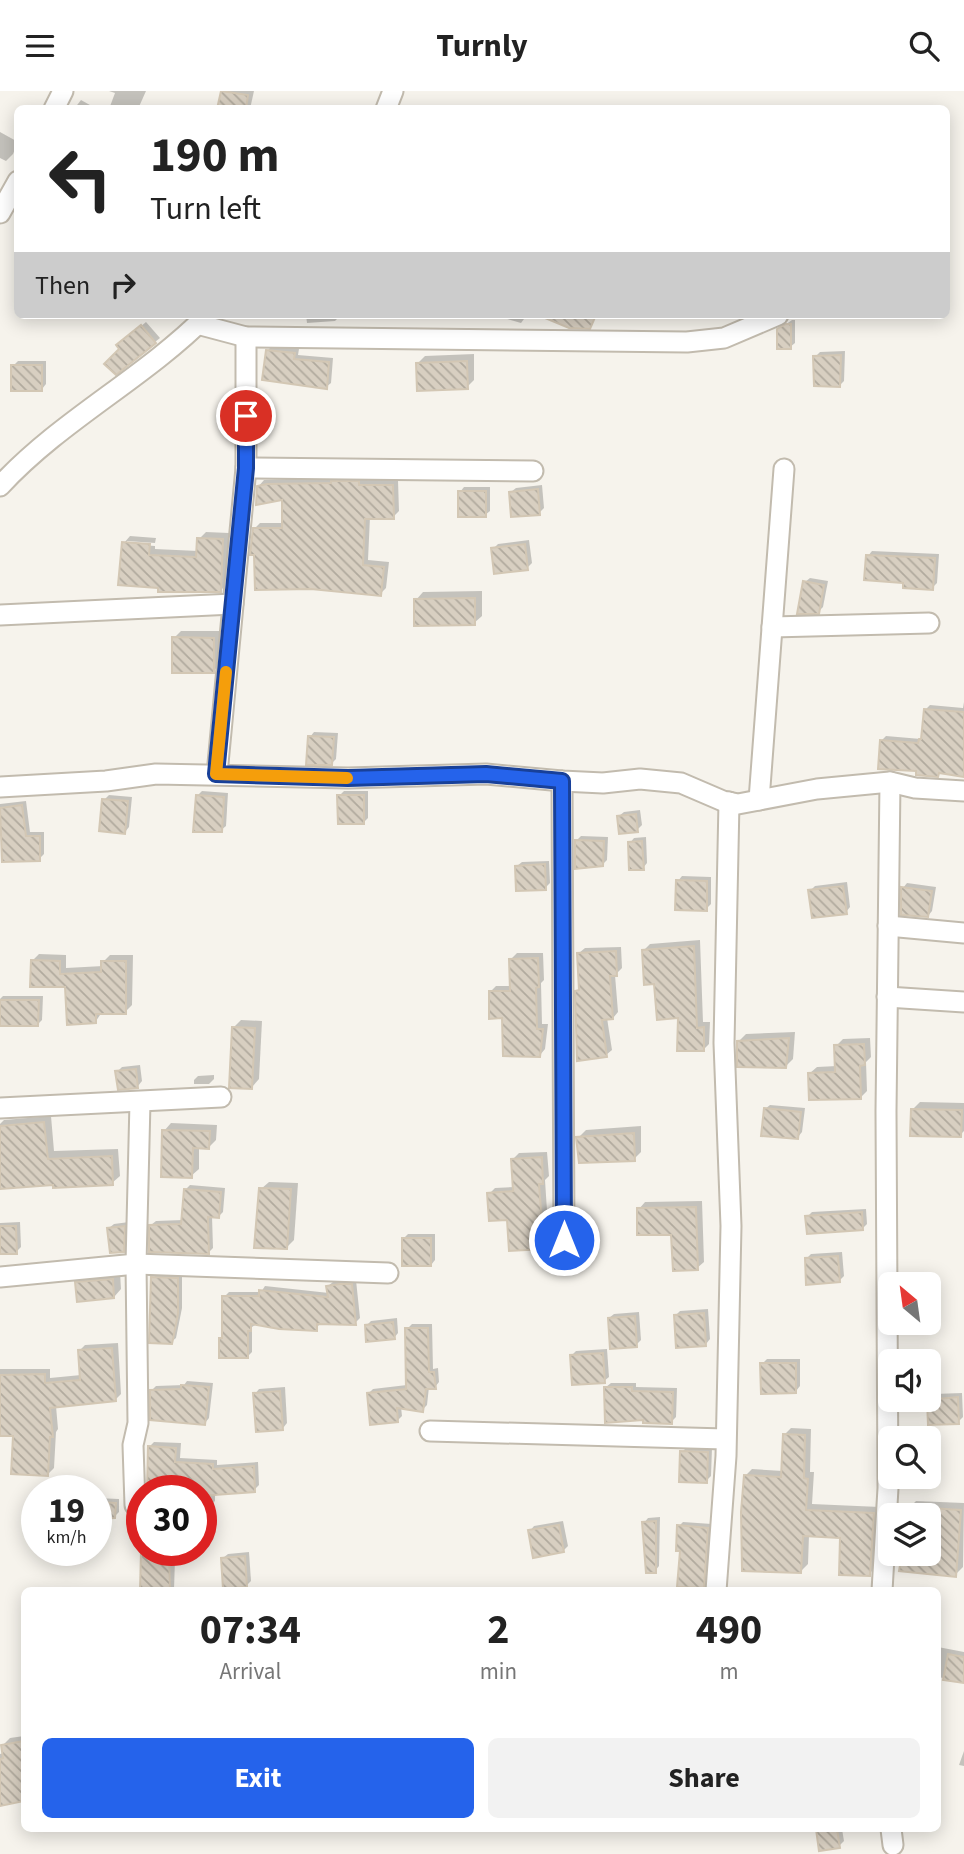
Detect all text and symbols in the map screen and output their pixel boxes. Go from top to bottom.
text: Turnly [436,23,528,69]
icon: menu [21,27,59,65]
icon: search [905,27,943,65]
text: 190 m [150,121,279,191]
icon: left [35,133,126,224]
text: Turn left [150,186,261,232]
icon: right [104,266,142,304]
text: Then [35,267,90,304]
pin [216,386,276,446]
icon: arrive [227,397,265,435]
position arrow [527,1203,601,1277]
north arrow [878,1272,942,1335]
map controls [878,1272,941,1566]
button: sound [878,1349,941,1412]
button: search [878,1426,941,1489]
speed limit sign: 30 [126,1475,217,1566]
text: 19 [48,1486,85,1536]
button: layers [878,1503,941,1566]
text: km/h [47,1525,86,1550]
text: 07:34 [200,1600,301,1660]
text: 2 [487,1600,509,1660]
text: 490 [696,1600,762,1660]
text: Arrival [219,1655,281,1688]
text: min [480,1655,517,1688]
text: m [719,1655,739,1688]
button: Exit [42,1738,474,1818]
button: Share [488,1738,920,1818]

